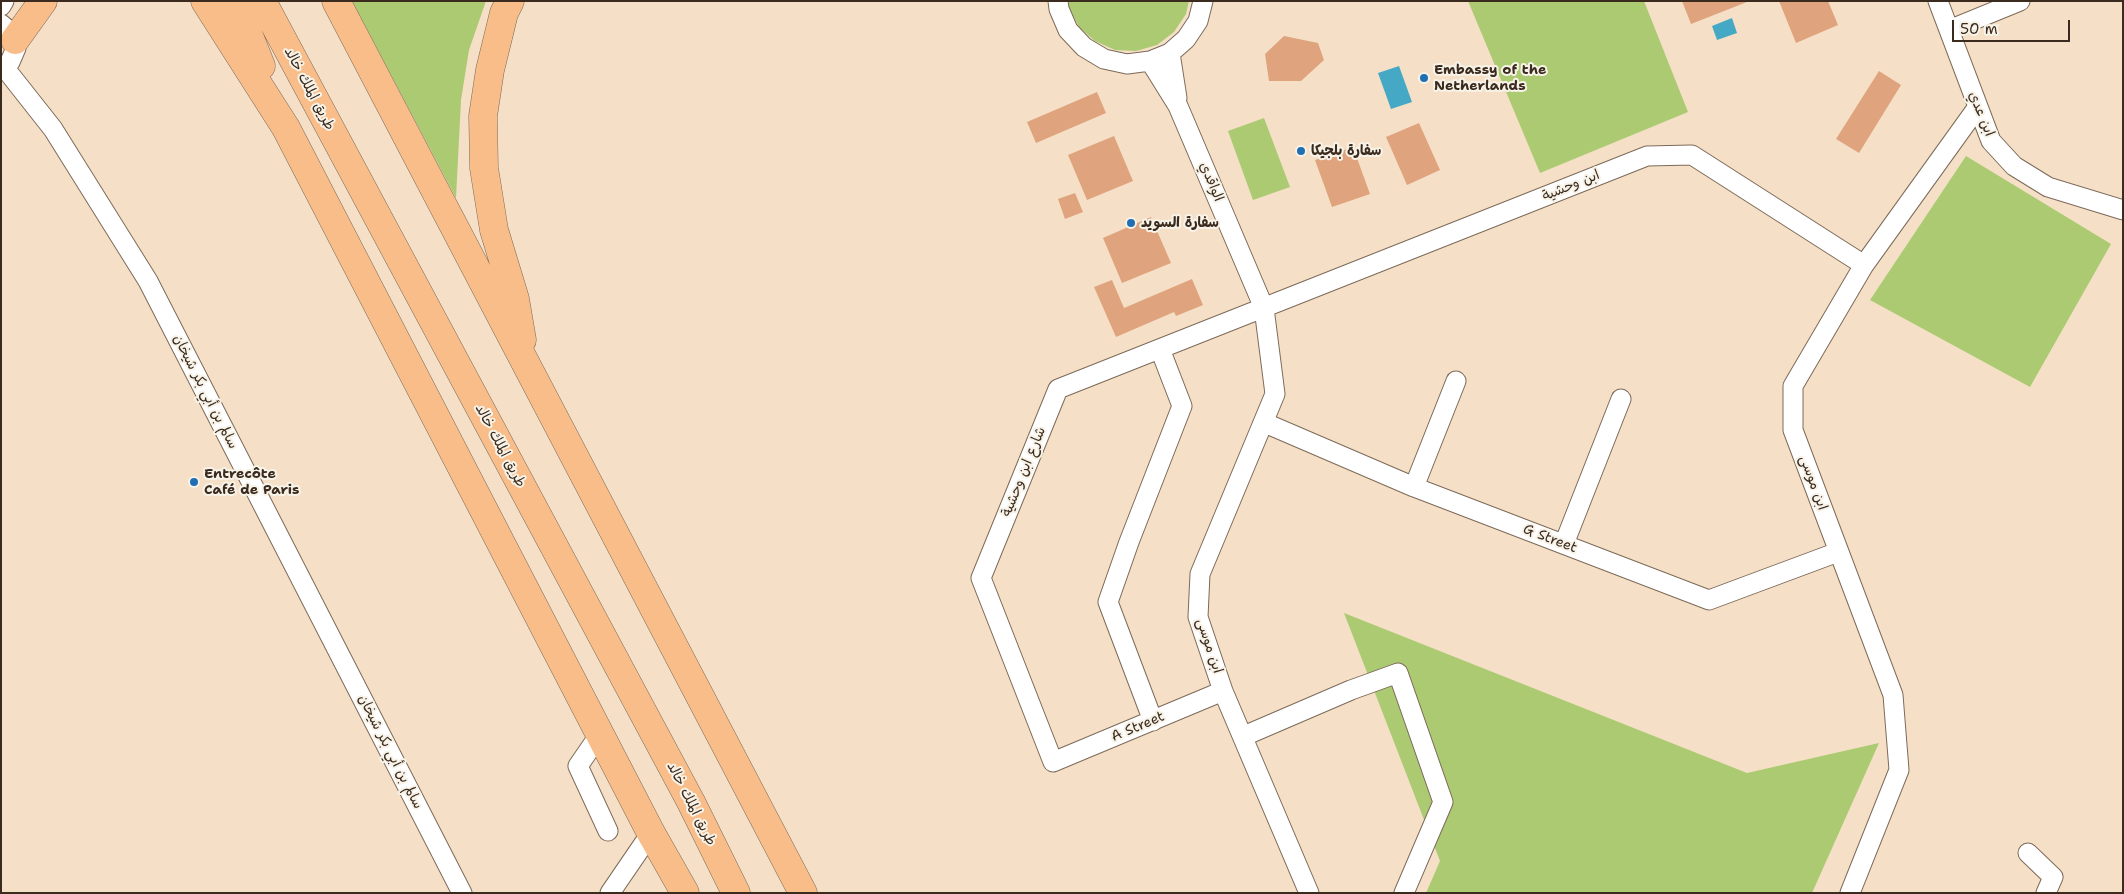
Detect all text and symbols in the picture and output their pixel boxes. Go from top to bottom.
scale bar [1954,10,2072,42]
text: 50 m [1960,19,1998,39]
street label: طريق الملك خالد [280,45,338,133]
place label: Embassy of the Netherlands [1434,62,1546,94]
marker: Embassy of the Netherlands [1418,72,1430,84]
street label: ابن عدي [1964,89,1998,139]
place label: سفارة بلجيكا [1311,143,1381,159]
marker: سفارة بلجيكا [1295,145,1307,157]
street label: الواقدي [1195,160,1227,204]
street label: ابن وحشية [1540,167,1602,205]
place label: سفارة السويد [1141,215,1219,231]
marker: سفارة السويد [1125,217,1137,229]
street label: سالم بن أبي بكر شيخان [169,332,241,452]
street label: طريق الملك خالد [471,402,529,490]
street label: شارع ابن وحشية [998,425,1050,519]
street label: ابن موسى [1795,453,1831,513]
place label: Entrecôte Café de Paris [204,466,299,498]
marker: Entrecôte Café de Paris [188,476,200,488]
street label: G Street [1521,521,1579,557]
street label: ابن موسى [1192,616,1226,676]
street label: سالم بن أبي بكر شيخان [354,692,426,812]
street label: A Street [1109,708,1167,746]
street label: طريق الملك خالد [663,759,719,849]

